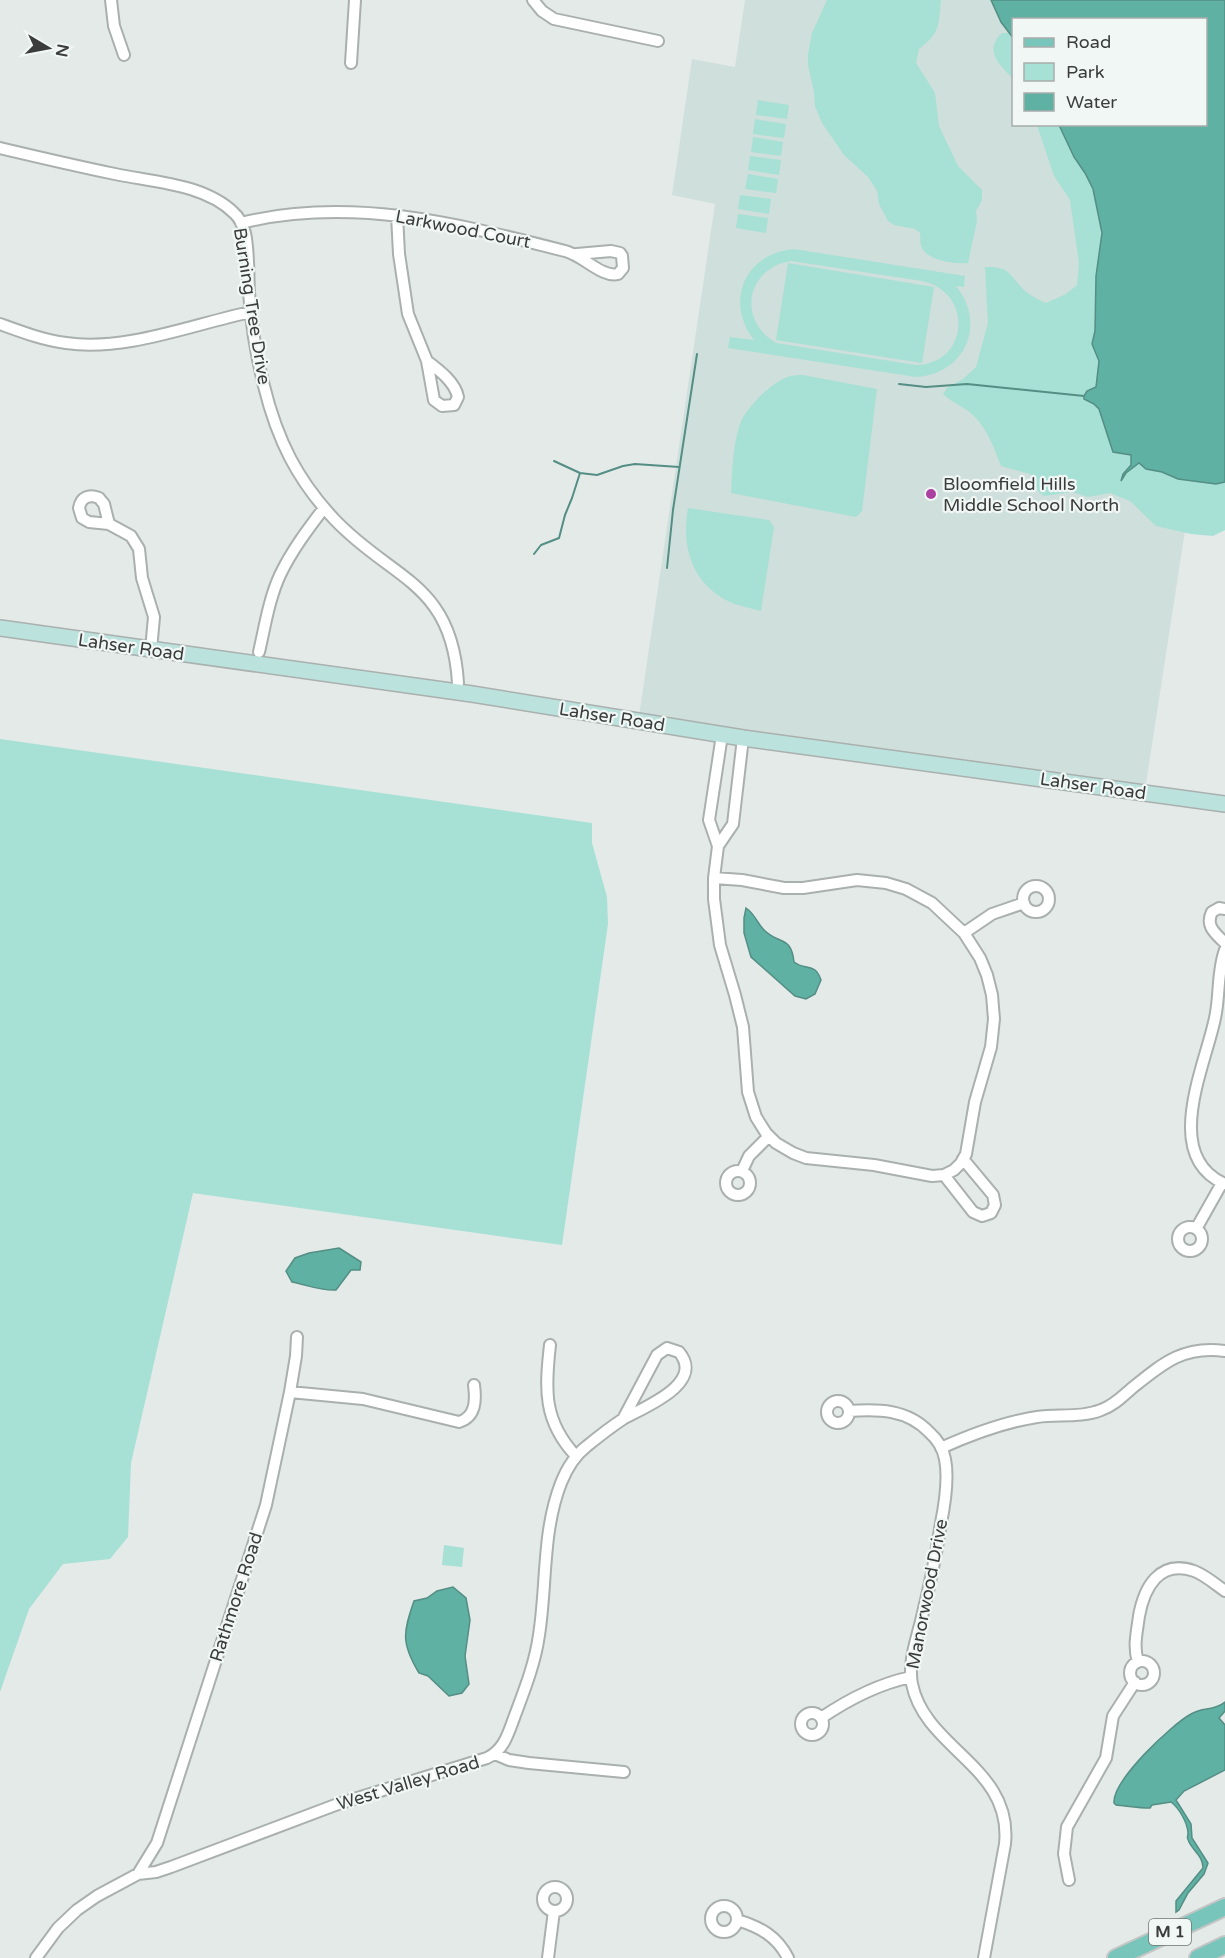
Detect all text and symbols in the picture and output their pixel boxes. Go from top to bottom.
north arrow [18,18,78,78]
legend [1012,18,1207,126]
text: Road [1066,31,1111,53]
text: N [51,42,73,58]
text: Park [1066,61,1105,83]
text: Water [1066,91,1117,113]
street label: Larkwood Court [394,205,533,253]
street label: Burning Tree Drive [229,226,275,386]
place label: Bloomfield Hills Middle School North [943,473,1119,516]
marker: Bloomfield Hills Middle School North [924,487,938,501]
street label: Lahser Road [76,629,186,665]
street label: Lahser Road [557,698,667,736]
street label: Lahser Road [1038,768,1148,804]
street label: Manorwood Drive [902,1517,952,1671]
street label: Rathmore Road [205,1530,267,1664]
street label: West Valley Road [334,1751,482,1815]
road number: M 1 [1149,1919,1191,1945]

